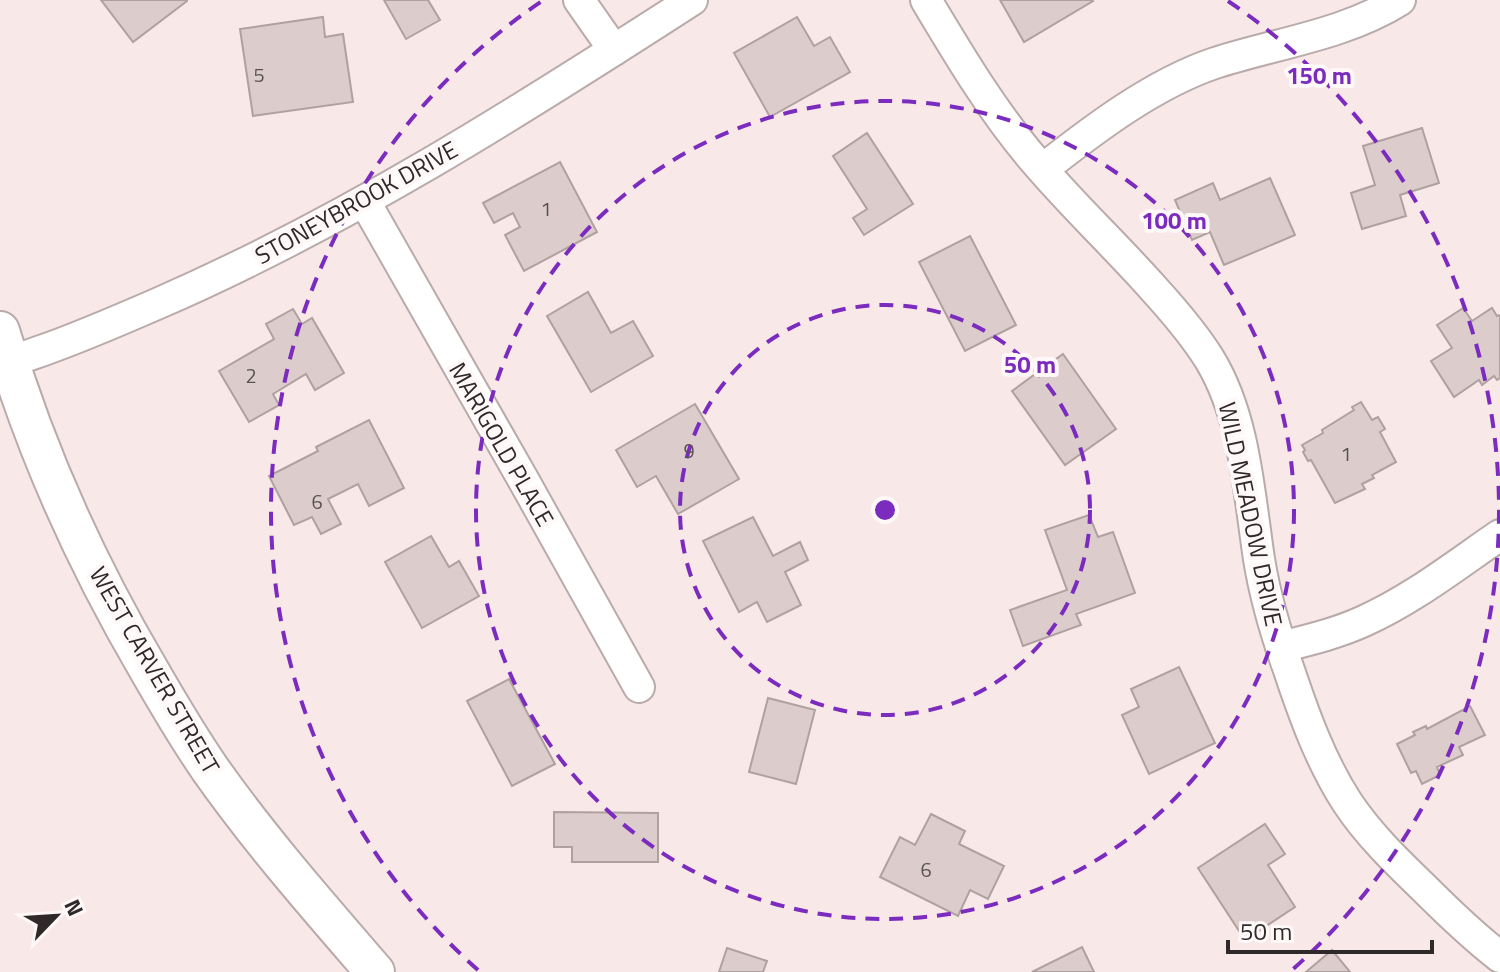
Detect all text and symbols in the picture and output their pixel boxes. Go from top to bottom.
text: 150 m [1286,57,1352,93]
house number: 5 [253,59,265,90]
street label: STONEYBROOK DRIVE [248,131,464,273]
house number: 1 [540,193,552,224]
text: 100 m [1141,202,1207,238]
text: 50 m [1004,346,1056,382]
street label: MARIGOLD PLACE [440,355,564,533]
house number: 2 [245,360,257,391]
street label: WILD MEADOW DRIVE [1210,399,1292,629]
house number: 9 [683,435,695,466]
house number: 1 [1340,438,1352,469]
house number: 6 [311,486,323,517]
centre of rings [871,496,899,524]
street label: WEST CARVER STREET [81,560,229,781]
house number: 6 [920,854,932,885]
north arrow [16,876,96,956]
text: N [55,893,93,922]
scale bar [1228,904,1432,954]
text: 50 m [1240,913,1292,949]

